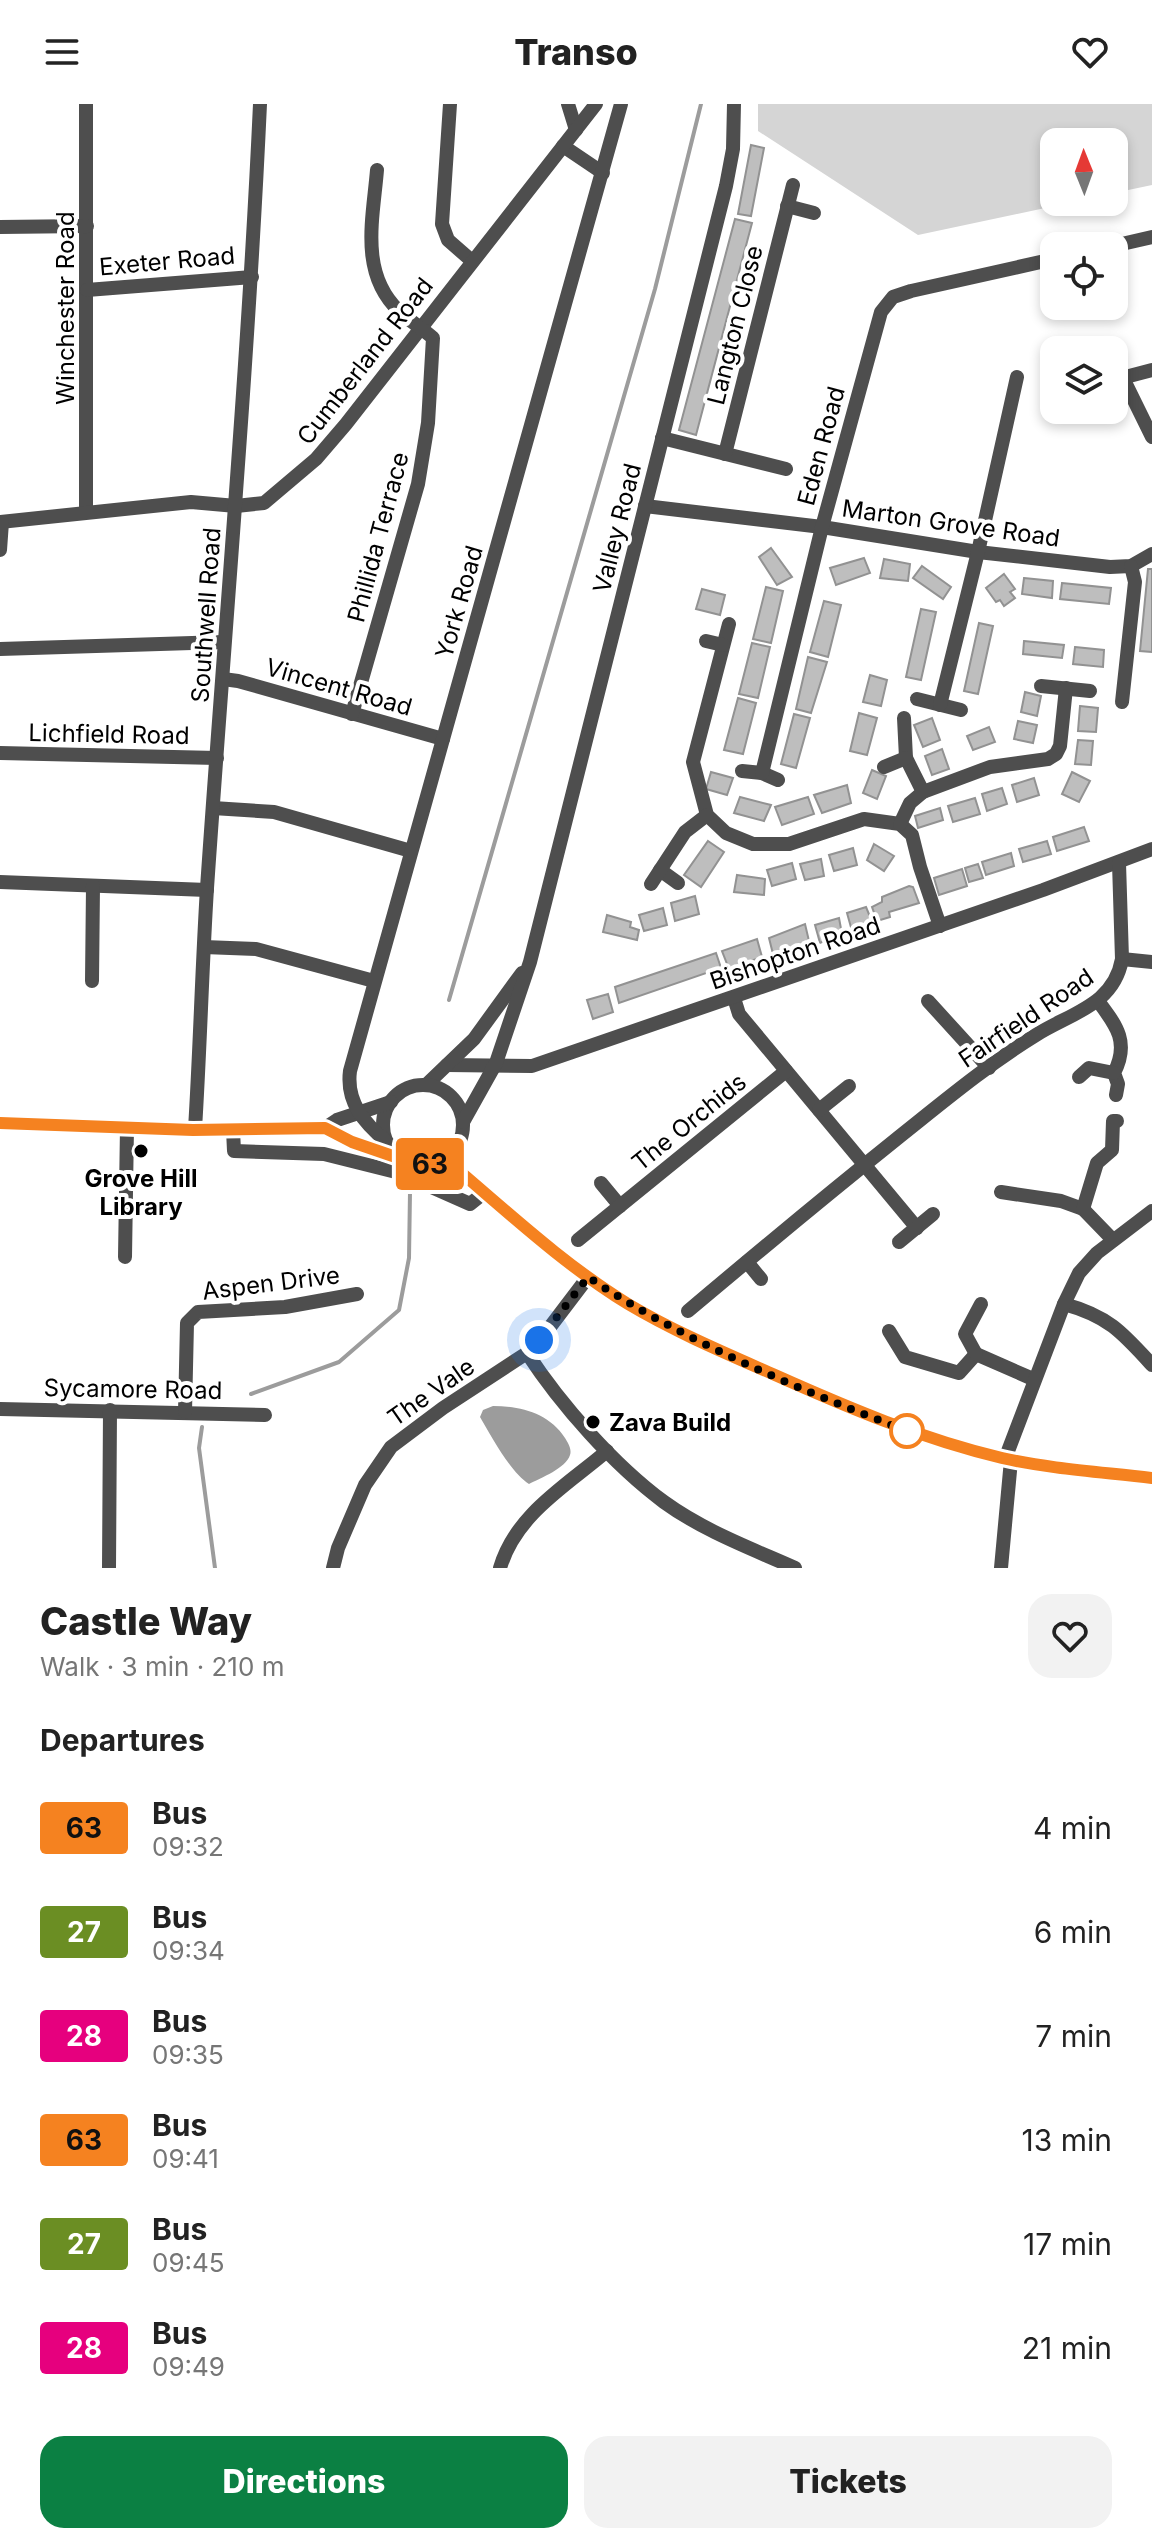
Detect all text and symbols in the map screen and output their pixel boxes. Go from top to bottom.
icon: menu [40,30,84,74]
text: Transo [514,30,638,74]
icon: heart [1068,30,1112,74]
north arrow [1040,128,1128,216]
map controls [1040,128,1128,424]
street label: Winchester Road [51,211,80,405]
button: locate [1040,232,1128,320]
street label: Exeter Road [98,241,236,281]
street label: Langton Close [701,242,769,408]
street label: Cumberland Road [291,272,439,450]
button: layers [1040,336,1128,424]
street label: Eden Road [791,383,851,509]
street label: Phillida Terrace [341,449,415,625]
street label: Valley Road [587,460,647,596]
street label: Marton Grove Road [840,493,1062,553]
street label: Southwell Road [185,526,227,704]
street label: York Road [429,542,489,662]
street label: Vincent Road [262,652,416,722]
street label: Lichfield Road [28,718,190,750]
street label: Bishopton Road [706,910,884,996]
street label: Fairfield Road [953,962,1099,1074]
street label: The Orchids [626,1067,752,1177]
line badge: 63 [394,1138,466,1190]
marker: Grove Hill Library [132,1142,150,1160]
text: 63 [412,1147,448,1181]
place label: Grove Hill Library [85,1164,197,1221]
street label: Aspen Drive [201,1260,341,1306]
your location [519,1320,559,1360]
street label: The Vale [382,1352,480,1432]
street label: Sycamore Road [43,1373,223,1405]
place label: Zava Build [609,1408,731,1437]
marker: Zava Build [584,1413,602,1431]
unlabelled marker [890,1414,924,1448]
button: heart [1028,1594,1112,1678]
text: Castle Way [40,1598,252,1644]
text: Walk · 3 min · 210 m [40,1651,284,1682]
text: Departures [40,1722,205,1758]
text: Bus [152,1795,207,1831]
text: 4 min [1033,1810,1112,1846]
text: 63 [66,1811,102,1845]
text: 09:32 [152,1831,224,1862]
text: Bus [152,1899,207,1935]
text: 6 min [1034,1914,1112,1950]
text: 27 [67,1915,101,1949]
text: 09:34 [152,1935,225,1966]
text: Bus [152,2003,207,2039]
text: 7 min [1035,2018,1112,2054]
text: 28 [66,2019,102,2053]
text: 09:35 [152,2039,224,2070]
text: Bus [152,2107,207,2143]
text: 13 min [1022,2122,1112,2158]
text: 63 [66,2123,102,2157]
text: 09:41 [152,2143,219,2174]
text: Bus [152,2211,207,2247]
text: 17 min [1023,2226,1112,2262]
text: 27 [67,2227,101,2261]
text: 09:45 [152,2247,225,2278]
text: Bus [152,2315,207,2351]
text: 21 min [1022,2330,1112,2366]
text: 28 [66,2331,102,2365]
text: 09:49 [152,2351,225,2382]
button: Directions [40,2436,568,2528]
button: Tickets [584,2436,1112,2528]

